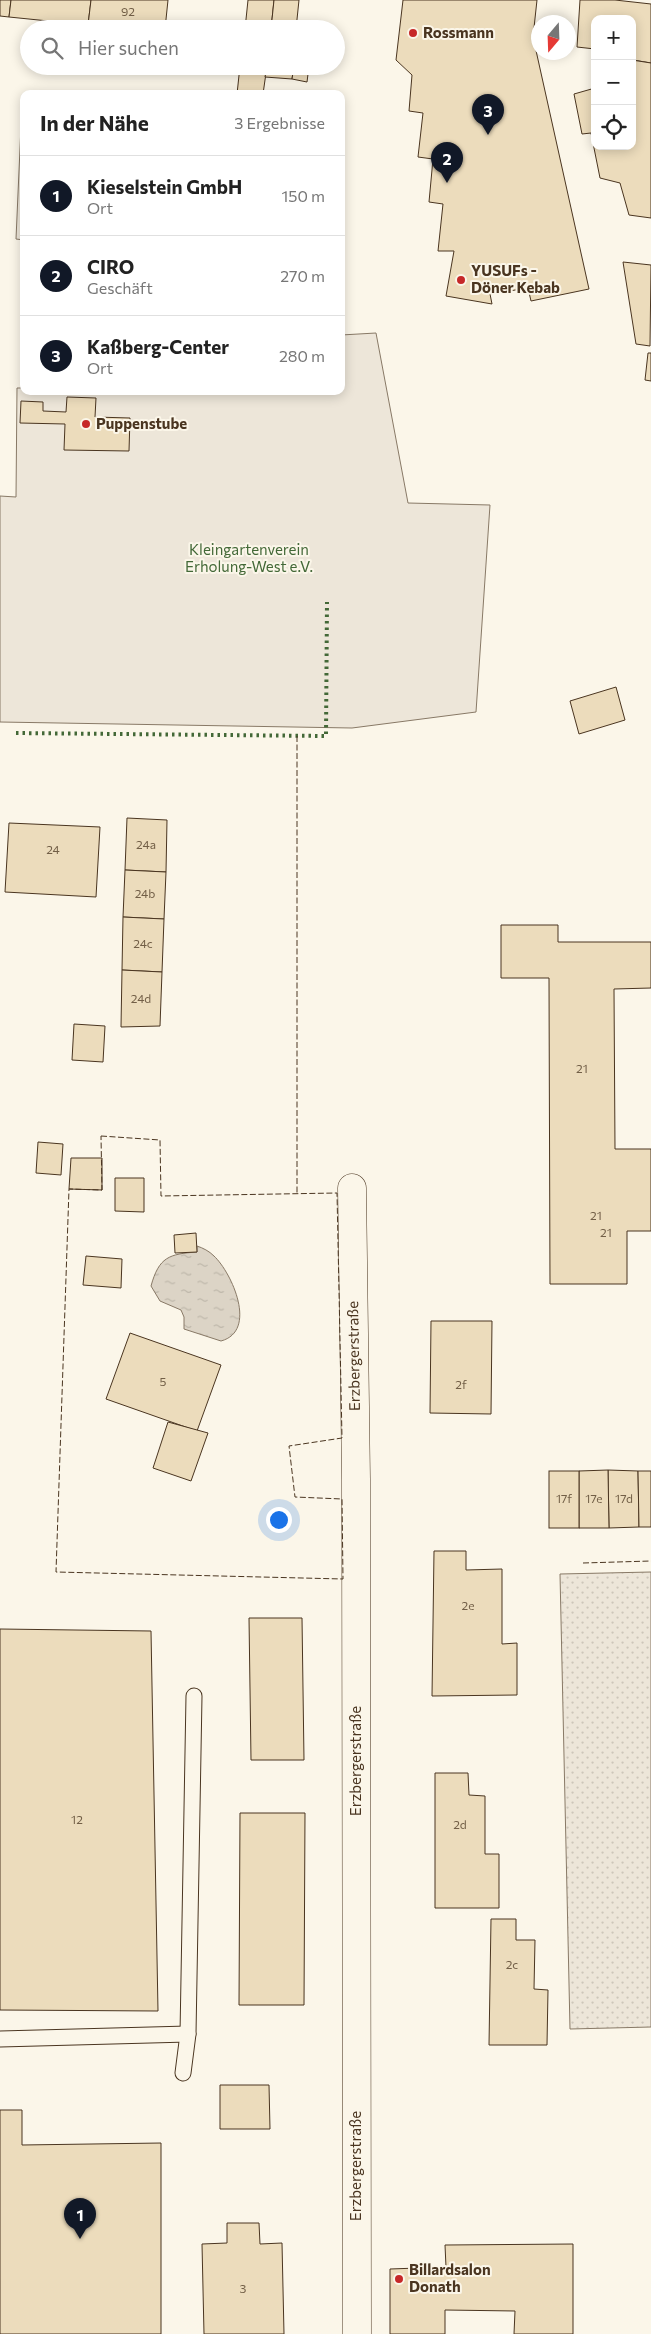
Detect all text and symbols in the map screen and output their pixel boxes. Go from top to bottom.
house number: 92 [121,4,135,18]
north arrow [531,15,576,60]
map controls [591,15,636,150]
button: + [591,15,636,60]
search box [20,20,345,75]
place label: Rossmann [423,23,494,41]
marker: Rossmann [407,27,419,39]
icon: search [38,34,66,62]
text: Hier suchen [78,36,179,59]
button: − [591,60,636,105]
pin: 3 [472,94,504,135]
button: locate [591,105,636,150]
text: In der Nähe [40,110,149,135]
text: 3 Ergebnisse [234,113,325,132]
pin: 2 [431,142,463,183]
text: Kieselstein GmbH [87,175,242,198]
text: 1 [52,186,60,205]
text: 150 m [282,186,325,205]
text: Ort [87,198,113,217]
text: CIRO [87,255,134,278]
place label: YUSUFs - Döner Kebab [471,261,560,296]
text: 2 [51,266,61,285]
text: 270 m [280,266,325,285]
marker: YUSUFs - Döner Kebab [455,274,467,286]
text: Geschäft [87,278,153,297]
text: Kaßberg-Center [87,335,229,358]
text: 3 [51,346,61,365]
text: 280 m [279,346,325,365]
text: Ort [87,358,113,377]
place label: Puppenstube [96,414,187,432]
marker: Puppenstube [80,418,92,430]
park label: Kleingartenverein Erholung-West e.V. [185,540,313,575]
house number: 24a [136,837,156,851]
house number: 24 [46,842,60,856]
house number: 24b [135,886,155,900]
house number: 24c [133,936,153,950]
house number: 24d [131,991,151,1005]
house number: 21 [576,1061,588,1075]
house number: 21 [590,1208,602,1222]
house number: 21 [600,1225,612,1239]
street label: Erzbergerstraße [343,1301,363,1411]
house number: 5 [160,1374,167,1388]
house number: 2f [455,1377,467,1391]
house number: 17f [556,1491,572,1505]
house number: 17e [585,1491,603,1505]
house number: 17d [615,1491,633,1505]
your location [266,1507,292,1533]
house number: 2e [462,1598,474,1612]
street label: Erzbergerstraße [346,1706,364,1816]
house number: 12 [71,1812,83,1826]
house number: 2d [453,1817,467,1831]
house number: 2c [506,1957,518,1971]
street label: Erzbergerstraße [346,2111,364,2221]
pin: 1 [64,2198,96,2239]
place label: Billardsalon Donath [409,2260,491,2295]
marker: Billardsalon Donath [393,2273,405,2285]
house number: 3 [240,2281,247,2295]

